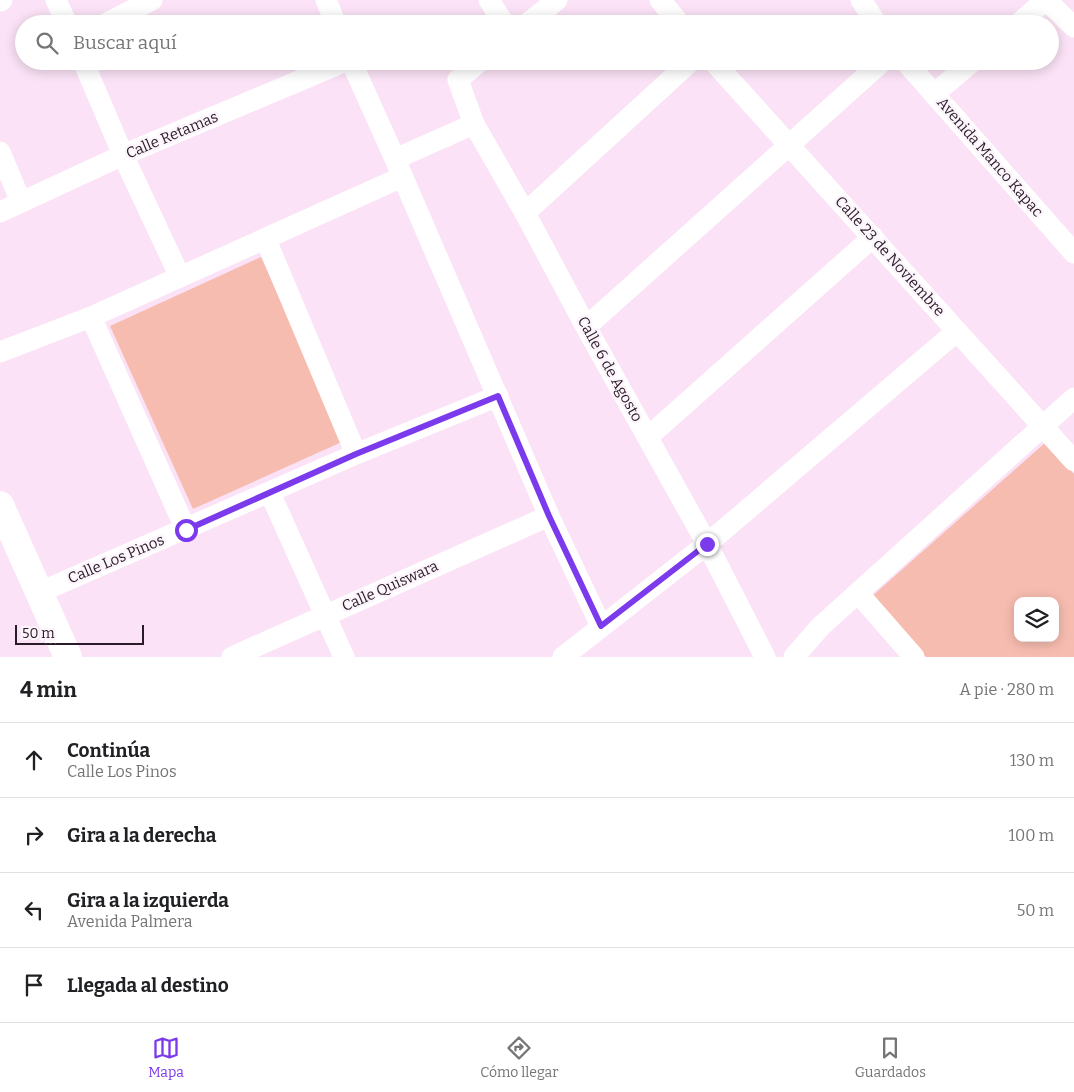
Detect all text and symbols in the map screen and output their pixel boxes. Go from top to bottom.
search box [15,15,1059,70]
icon: search [33,29,61,57]
text: Buscar aquí [73,31,177,54]
street label: Avenida Manco Kapac [933,94,1047,221]
street label: Calle Retamas [123,108,221,162]
street label: Calle 23 de Noviembre [831,192,949,320]
street label: Calle 6 de Agosto [574,313,646,425]
route start [175,519,198,542]
street label: Calle Los Pinos [65,531,167,587]
route end [696,533,719,556]
street label: Calle Quiswara [339,557,441,615]
map controls [1014,597,1059,642]
button: layers [1014,597,1059,642]
scale bar [15,622,144,645]
text: 50 m [22,625,55,642]
text: 4 min [20,677,77,703]
text: A pie · 280 m [960,680,1054,699]
text: Continúa [67,739,150,762]
icon: ahead [20,746,48,774]
text: 130 m [1010,751,1054,770]
text: Calle Los Pinos [67,762,177,781]
icon: right [20,821,48,849]
text: Gira a la derecha [67,824,216,847]
text: 100 m [1009,826,1054,845]
text: Gira a la izquierda [67,889,229,912]
icon: left [20,896,48,924]
text: 50 m [1017,901,1054,920]
text: Avenida Palmera [67,912,192,931]
icon: arrive [20,971,48,999]
text: Llegada al destino [67,974,229,997]
tab: Mapa [148,1034,184,1081]
tab: Cómo llegar [480,1034,558,1081]
tab: Guardados [855,1034,926,1081]

